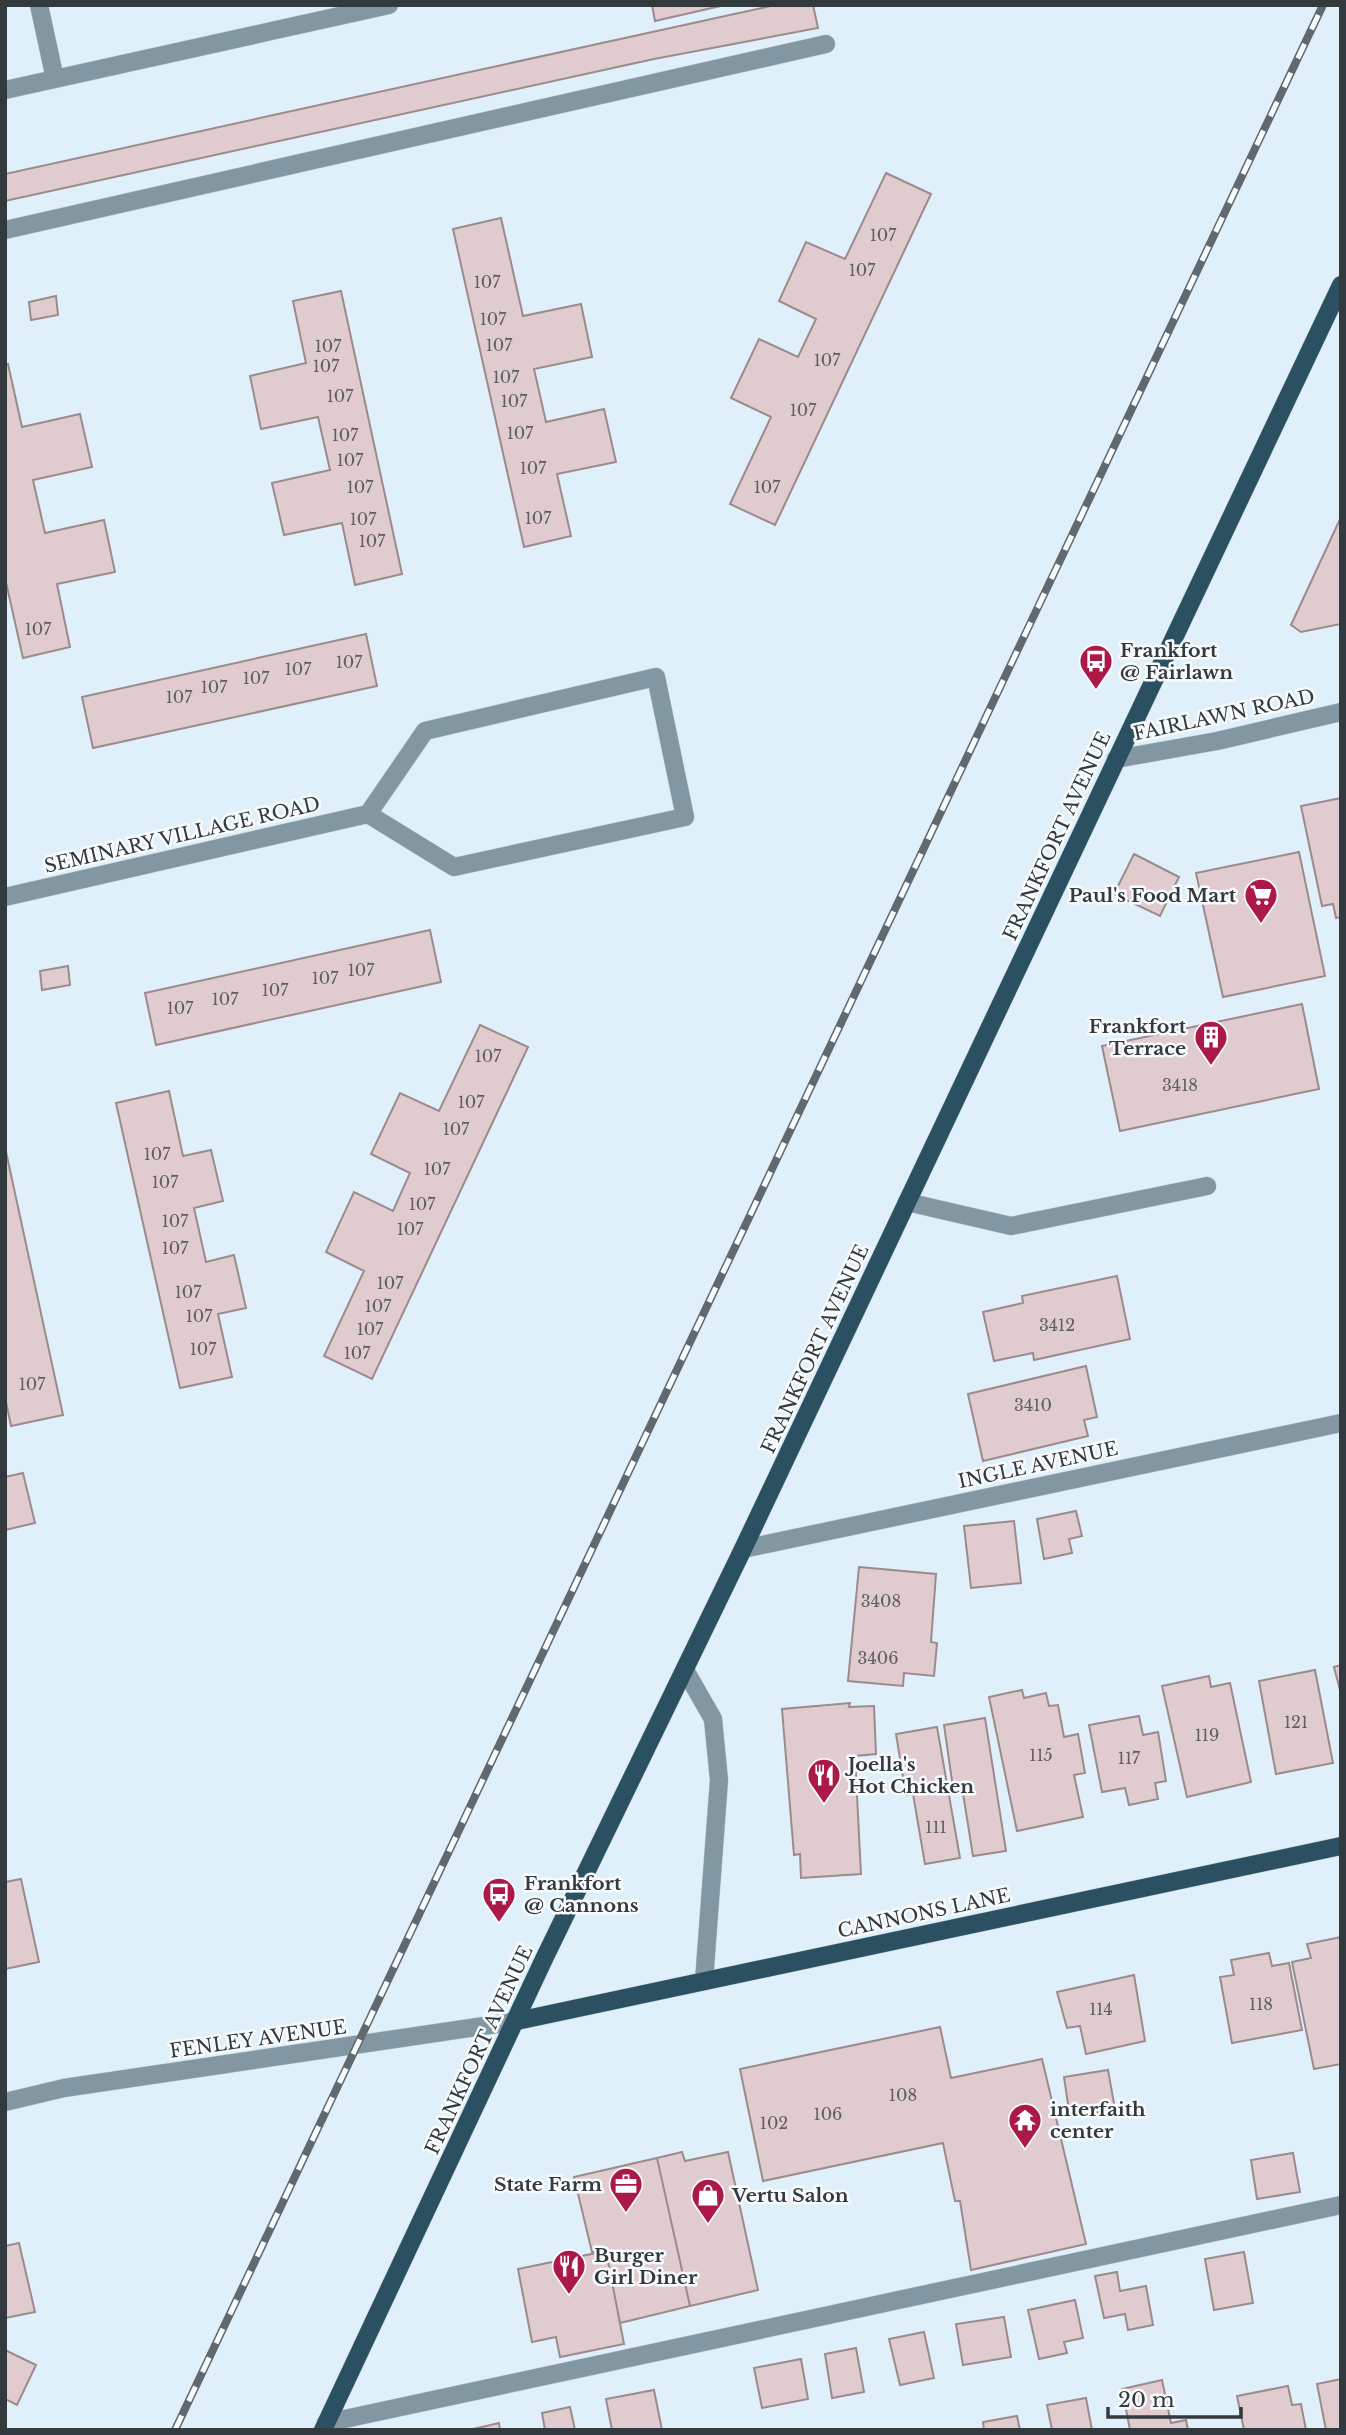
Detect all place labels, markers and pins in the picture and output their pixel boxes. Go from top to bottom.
place label: Frankfort @ Fairlawn [1120,639,1233,684]
bus stop icon: Frankfort @ Fairlawn [1077,642,1115,691]
supermarket icon: Paul's Food Mart [1242,876,1280,925]
place label: Paul's Food Mart [1069,884,1237,907]
place label: Frankfort Terrace [1089,1015,1187,1060]
building icon: Frankfort Terrace [1192,1018,1230,1067]
place label: Joella's Hot Chicken [844,1753,974,1798]
restaurant icon: Joella's Hot Chicken [805,1756,843,1805]
place label: Frankfort @ Cannons [524,1872,639,1917]
bus stop icon: Frankfort @ Cannons [480,1875,518,1924]
place label: interfaith center [1050,2098,1146,2143]
temple icon: interfaith center [1006,2101,1044,2150]
office icon: State Farm [607,2165,645,2214]
place label: State Farm [494,2173,602,2196]
shop icon: Vertu Salon [689,2176,727,2225]
place label: Vertu Salon [731,2184,849,2207]
place label: Burger Girl Diner [594,2244,698,2289]
restaurant icon: Burger Girl Diner [550,2247,588,2296]

